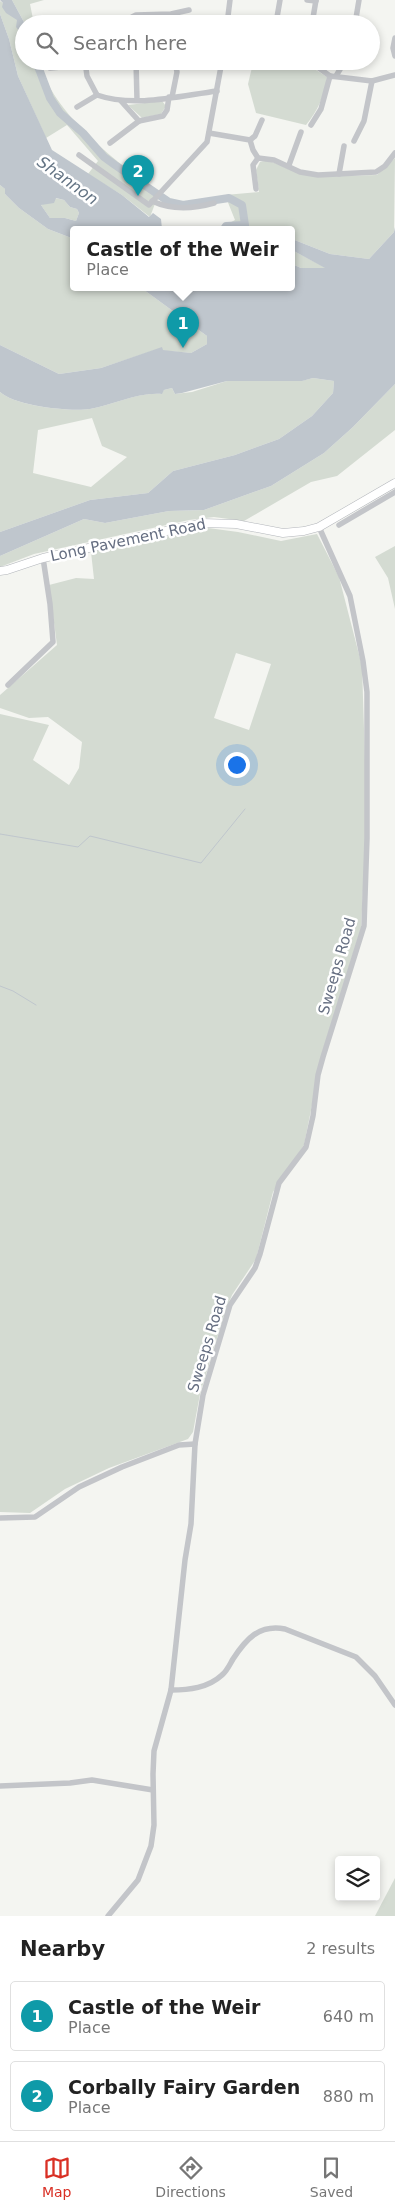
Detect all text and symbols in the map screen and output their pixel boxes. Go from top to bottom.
search box [15,15,380,70]
icon: search [33,29,61,57]
text: Search here [73,32,187,54]
water label: Shannon [34,152,102,209]
pin: 2 [122,155,154,196]
popup [70,226,295,291]
text: Castle of the Weir [86,238,279,260]
text: Place [86,260,129,279]
pin: 1 [167,307,199,348]
street label: Long Pavement Road [49,515,207,565]
your location [224,752,250,778]
street label: Sweeps Road [315,915,359,1017]
street label: Sweeps Road [184,1294,230,1394]
map controls [335,1856,380,1901]
button: layers [335,1856,380,1901]
text: Nearby [20,1937,105,1961]
text: 2 results [306,1939,375,1958]
text: Castle of the Weir [68,1996,260,2018]
text: 1 [31,2007,43,2026]
text: 640 m [323,2007,374,2026]
text: Place [68,2018,111,2037]
text: Corbally Fairy Garden [68,2076,300,2098]
text: 2 [31,2087,43,2106]
text: 880 m [323,2087,374,2106]
text: Place [68,2098,111,2117]
tab: Map [42,2154,71,2200]
tab: Directions [155,2154,226,2200]
tab: Saved [310,2154,353,2200]

